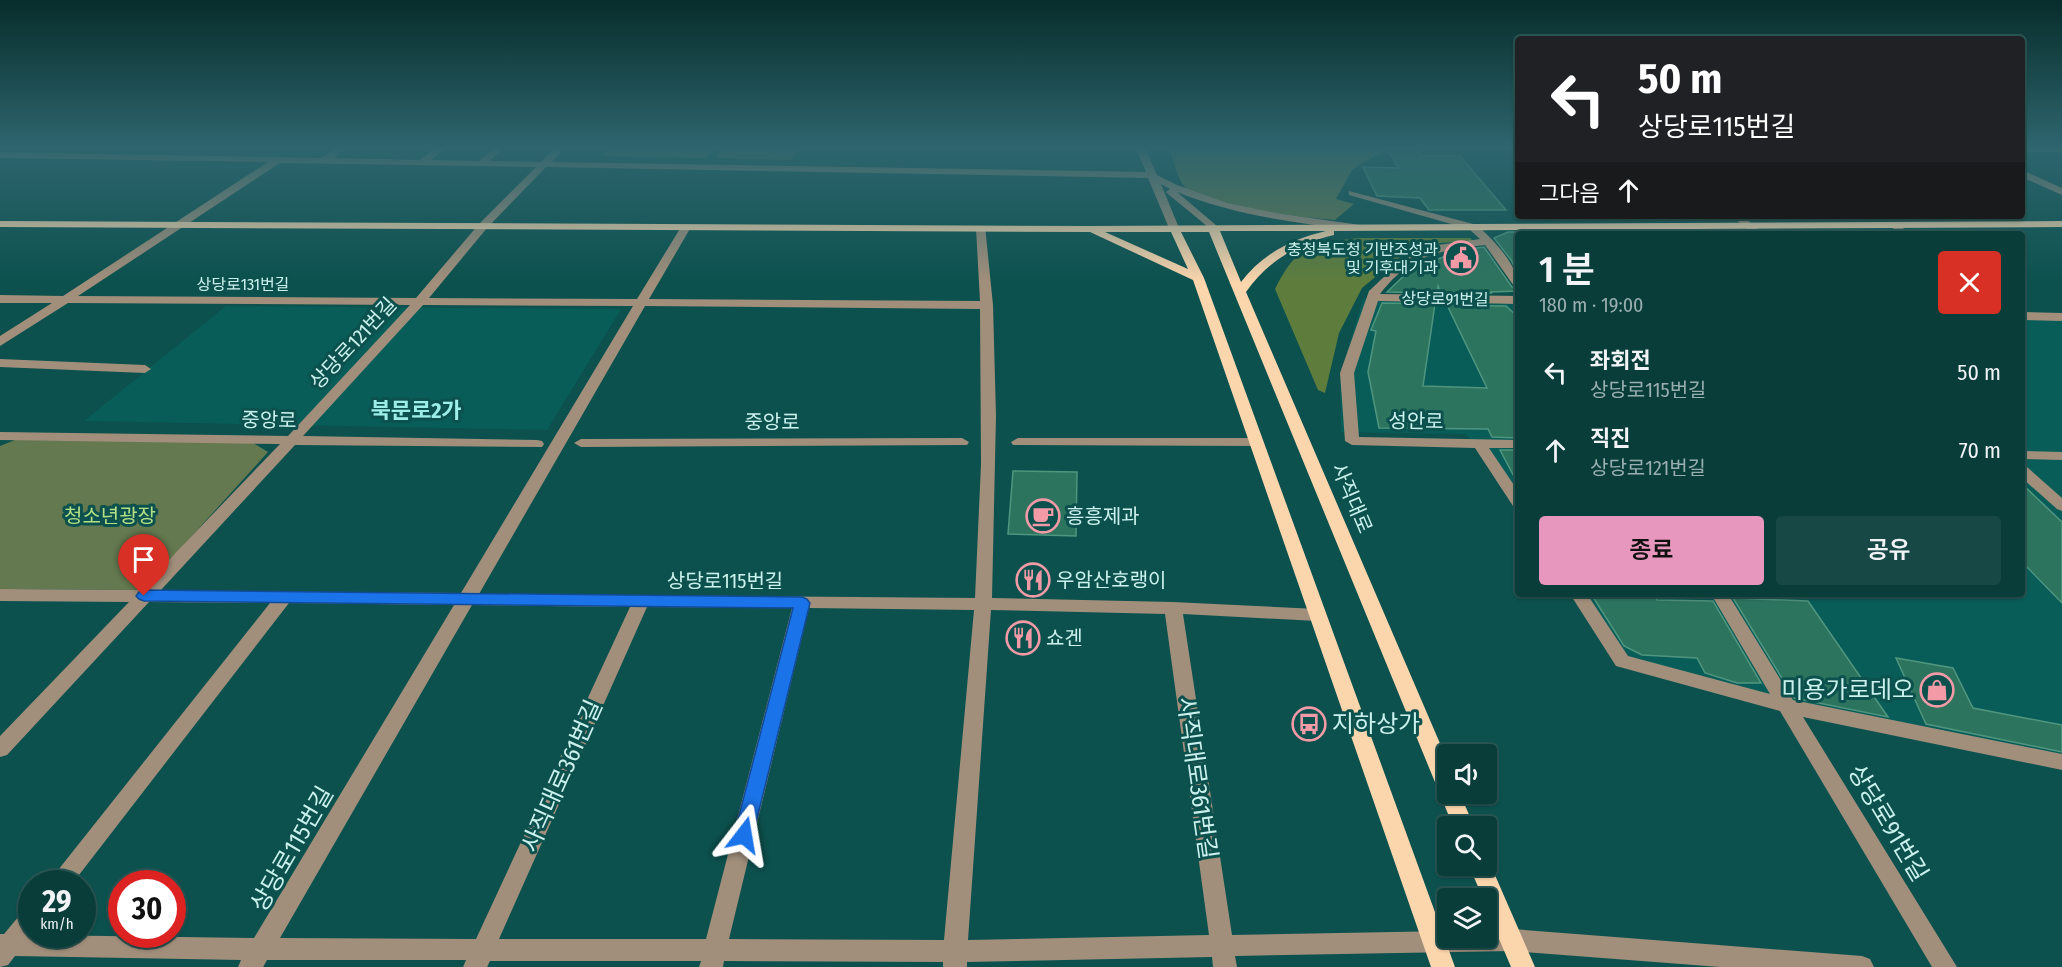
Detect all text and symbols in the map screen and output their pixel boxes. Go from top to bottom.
text: 50 m [1638,54,1722,104]
icon: left [1539,60,1617,138]
text: 상당로115번길 [1638,111,1795,143]
icon: ahead [1612,174,1645,207]
text: 그다음 [1539,180,1600,207]
place label: 충청북도청 기반조성과 및 기후대기과 [1287,240,1438,277]
public building icon: 충청북도청 기반조성과 및 기후대기과 [1443,240,1479,276]
text: 1 분 [1539,248,1595,292]
button: close [1938,251,2001,314]
street label: 상당로131번길 [197,275,289,294]
street label: 상당로91번길 [1401,289,1489,309]
street label: 상당로121번길 [305,292,401,394]
text: 180 m · 19:00 [1539,293,1644,317]
text: 좌회전 [1590,347,1651,374]
icon: left [1539,356,1572,389]
text: 50 m [1957,359,2001,386]
text: 상당로115번길 [1590,378,1707,402]
district label: 북문로2가 [370,397,462,424]
street label: 중앙로 [241,408,297,432]
street label: 성안로 [1388,409,1444,433]
street label: 중앙로 [744,410,800,434]
text: 직진 [1590,425,1630,452]
icon: ahead [1539,434,1572,467]
text: 70 m [1959,437,2001,464]
text: 상당로121번길 [1590,456,1706,480]
street label: 사직대로 [1327,459,1377,537]
cafe icon: 흥흥제과 [1025,498,1061,534]
park label: 청소년광장 [64,504,156,528]
place label: 흥흥제과 [1066,504,1140,528]
button: 종료 [1539,516,1764,585]
button: 공유 [1776,516,2001,585]
pin [118,534,169,596]
icon: arrive [127,543,160,576]
restaurant icon: 우암산호랭이 [1015,562,1051,598]
place label: 우암산호랭이 [1056,568,1166,592]
street label: 상당로115번길 [667,569,783,593]
restaurant icon: 쇼겐 [1005,620,1041,656]
place label: 쇼겐 [1046,626,1083,650]
shop icon: 미용가로데오 [1919,672,1955,708]
place label: 미용가로데오 [1782,676,1914,704]
street label: 사직대로361번길 [1172,695,1222,861]
street label: 사직대로361번길 [516,696,608,856]
bus stop icon: 지하상가 [1291,706,1327,742]
place label: 지하상가 [1332,710,1420,738]
map controls [1437,744,1497,948]
button: sound [1437,744,1497,804]
street label: 상당로91번길 [1842,760,1934,886]
street label: 상당로115번길 [245,781,339,917]
position arrow [712,803,776,867]
button: search [1437,816,1497,876]
speed limit sign: 30 [108,870,186,948]
text: 29 [42,884,72,920]
button: layers [1437,888,1497,948]
text: km/h [40,915,74,933]

